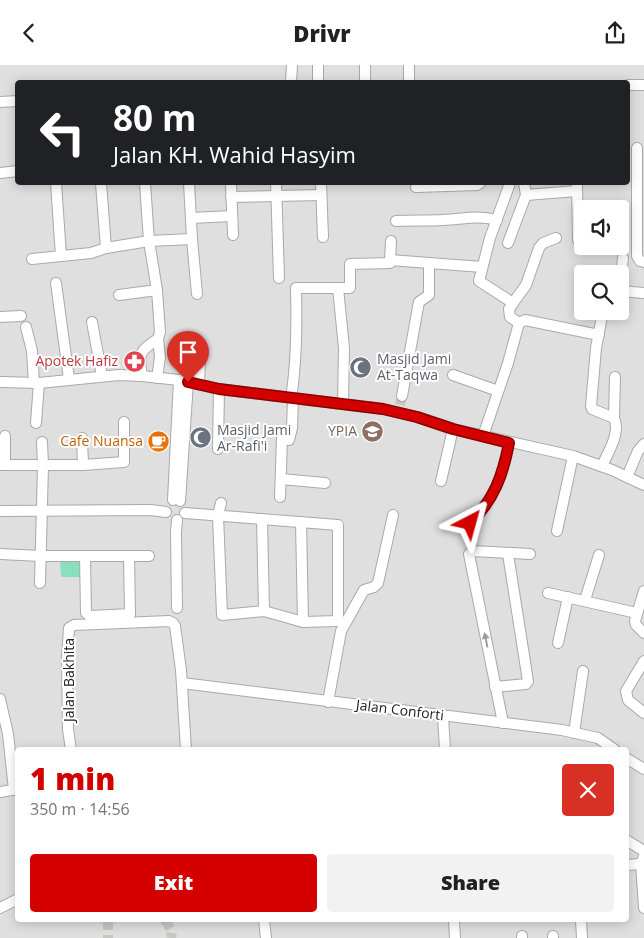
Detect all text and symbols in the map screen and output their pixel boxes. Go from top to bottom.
text: Drivr [293,18,351,48]
icon: back [15,19,43,47]
icon: share [601,19,629,47]
text: 80 m [113,94,196,141]
icon: left [30,100,95,165]
text: Jalan KH. Wahid Hasyim [113,139,356,169]
map controls [574,200,629,320]
button: sound [574,200,629,255]
button: search [574,265,629,320]
pin [167,331,209,382]
icon: arrive [174,338,202,366]
pharmacy icon: Apotek Hafiz [122,349,146,373]
place label: Masjid Jami At-Taqwa [377,349,451,384]
place label: Apotek Hafiz [35,351,118,370]
mosque icon: Masjid Jami At-Taqwa [349,355,373,379]
school or university icon: YPIA [361,419,385,443]
place label: Masjid Jami Ar-Rafi'i [217,420,291,455]
place label: YPIA [328,421,357,440]
mosque icon: Masjid Jami Ar-Rafi'i [189,426,213,450]
cafe icon: Cafe Nuansa [147,429,171,453]
place label: Cafe Nuansa [60,431,143,450]
position arrow [443,496,495,548]
one-way arrow [481,631,489,647]
street label: Jalan Bakhita [59,638,78,724]
street label: Jalan Conforti [353,694,445,724]
text: 1 min [30,758,115,799]
button: close [562,764,614,816]
text: 350 m · 14:56 [30,798,130,820]
button: Exit [30,854,317,912]
button: Share [327,854,614,912]

